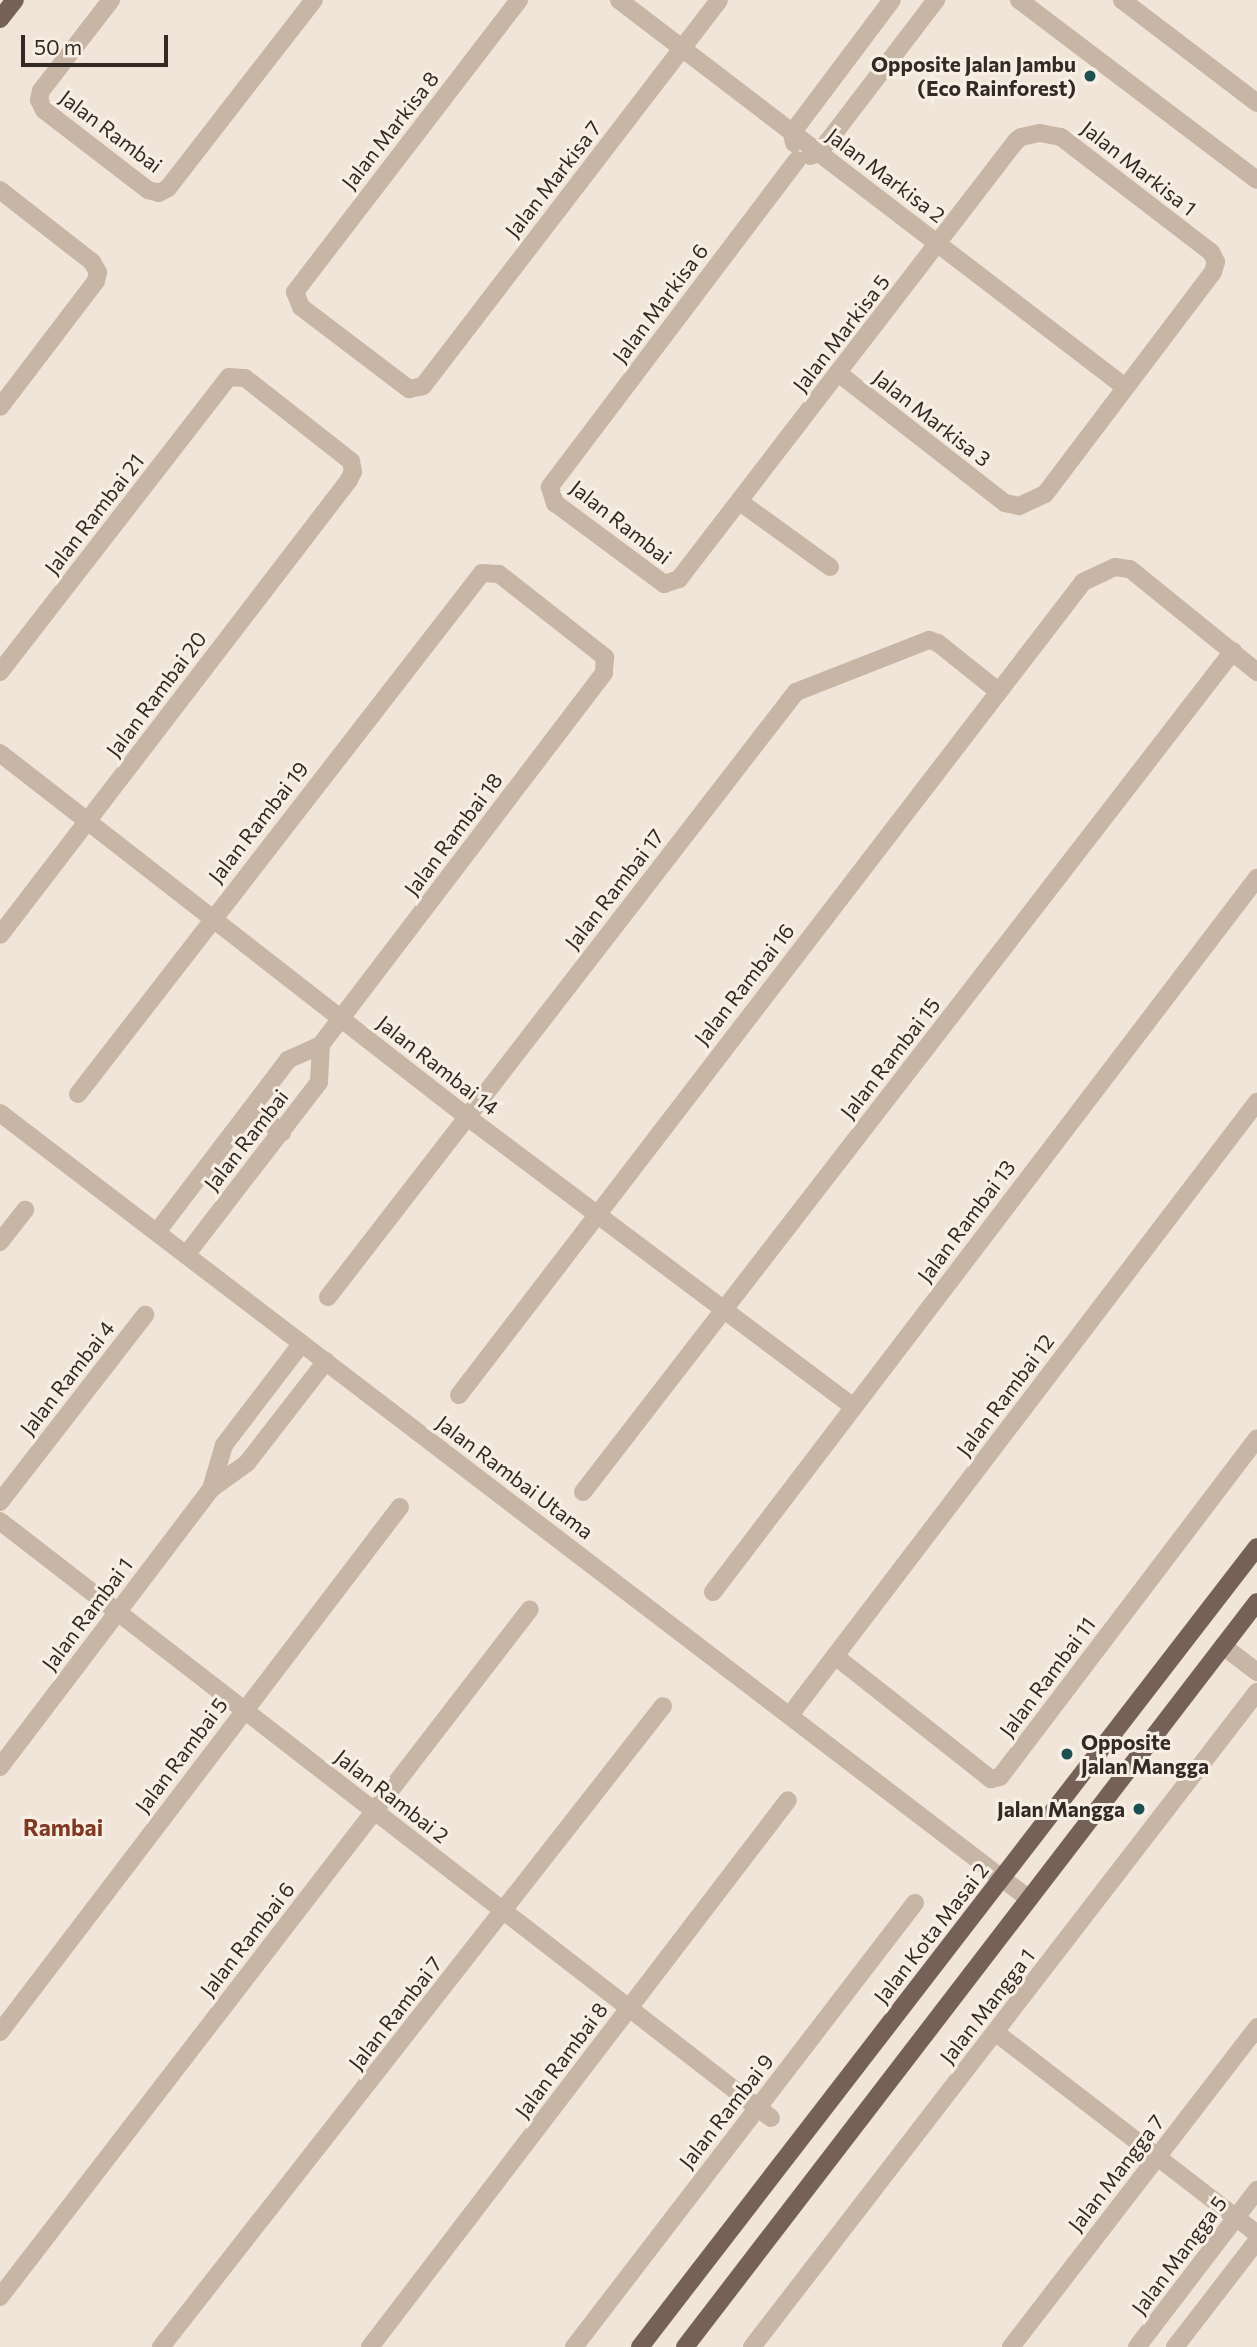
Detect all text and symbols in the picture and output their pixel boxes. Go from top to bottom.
scale bar [24,21,172,65]
text: 50 m [34,34,82,59]
place label: Opposite Jalan Jambu (Eco Rainforest) [871,51,1076,101]
street label: Jalan Markisa 8 [336,66,444,194]
marker: Opposite Jalan Jambu (Eco Rainforest) [1082,68,1098,84]
street label: Jalan Rambai [55,84,167,178]
street label: Jalan Markisa 1 [1076,115,1202,221]
street label: Jalan Markisa 7 [500,116,606,242]
street label: Jalan Markisa 2 [822,122,950,228]
street label: Jalan Markisa 6 [607,238,713,368]
street label: Jalan Markisa 5 [787,269,895,397]
street label: Jalan Markisa 3 [868,364,996,472]
street label: Jalan Rambai 21 [39,449,149,579]
street label: Jalan Rambai [565,475,677,569]
street label: Jalan Rambai 20 [101,626,211,762]
street label: Jalan Rambai 19 [203,756,313,888]
street label: Jalan Rambai 18 [399,768,507,900]
street label: Jalan Rambai 17 [559,824,669,954]
street label: Jalan Rambai 16 [689,918,799,1050]
street label: Jalan Rambai 15 [835,992,945,1124]
street label: Jalan Rambai 14 [372,1010,504,1120]
street label: Jalan Rambai [199,1084,293,1196]
street label: Jalan Rambai 13 [912,1155,1020,1287]
street label: Jalan Rambai 4 [15,1316,119,1440]
street label: Jalan Rambai 12 [951,1329,1059,1461]
street label: Jalan Rambai Utama [432,1410,598,1544]
street label: Jalan Rambai 1 [36,1553,138,1675]
street label: Jalan Rambai 11 [994,1612,1100,1742]
street label: Jalan Rambai 5 [130,1692,232,1818]
place label: Opposite Jalan Mangga [1081,1729,1209,1779]
street label: Jalan Rambai 2 [330,1744,454,1848]
marker: Opposite Jalan Mangga [1059,1746,1075,1762]
place label: Jalan Mangga [997,1796,1125,1822]
marker: Jalan Mangga [1131,1801,1147,1817]
district label: Rambai [23,1813,103,1841]
street label: Jalan Kota Masai 2 [868,1858,994,2008]
street label: Jalan Rambai 6 [194,1877,300,2001]
street label: Jalan Mangga 1 [934,1943,1040,2069]
street label: Jalan Rambai 7 [343,1951,447,2075]
street label: Jalan Rambai 8 [509,1997,613,2123]
street label: Jalan Rambai 9 [673,2049,779,2173]
street label: Jalan Mangga 7 [1063,2110,1169,2236]
street label: Jalan Mangga 5 [1126,2191,1232,2319]

